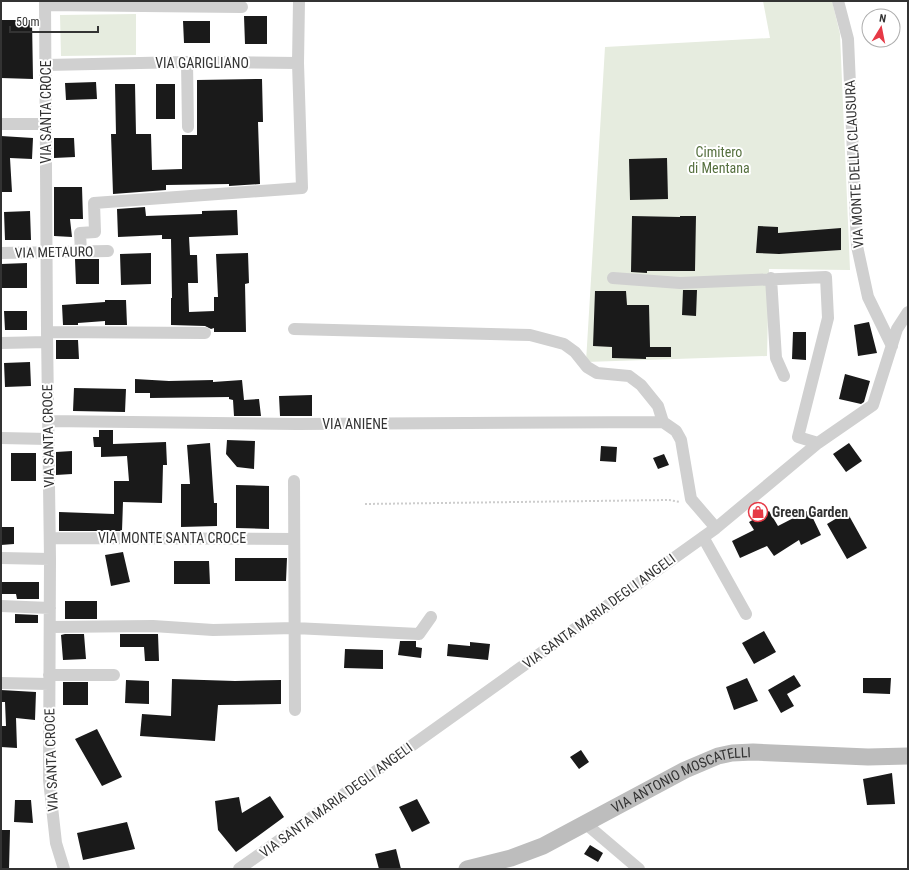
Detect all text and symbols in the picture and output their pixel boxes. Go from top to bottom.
scale bar [10,8,98,34]
north arrow [861,8,901,48]
text: N [878,12,887,26]
text: 50 m [16,15,40,29]
street label: VIA GARIGLIANO [155,55,249,71]
street label: VIA SANTA CROCE [38,60,54,164]
street label: VIA MONTE DELLA CLAUSURA [842,79,866,249]
park label: Cimitero di Mentana [688,144,750,176]
street label: VIA METAURO [14,243,94,261]
street label: VIA SANTA CROCE [39,384,57,488]
street label: VIA ANIENE [322,416,388,432]
shop icon: Green Garden [747,501,769,523]
place label: Green Garden [772,504,848,520]
street label: VIA MONTE SANTA CROCE [98,530,246,546]
street label: VIA SANTA MARIA DEGLI ANGELI [520,550,678,672]
street label: VIA SANTA CROCE [41,708,61,812]
street label: VIA SANTA MARIA DEGLI ANGELI [257,739,415,861]
street label: VIA ANTONIO MOSCATELLI [609,744,751,816]

